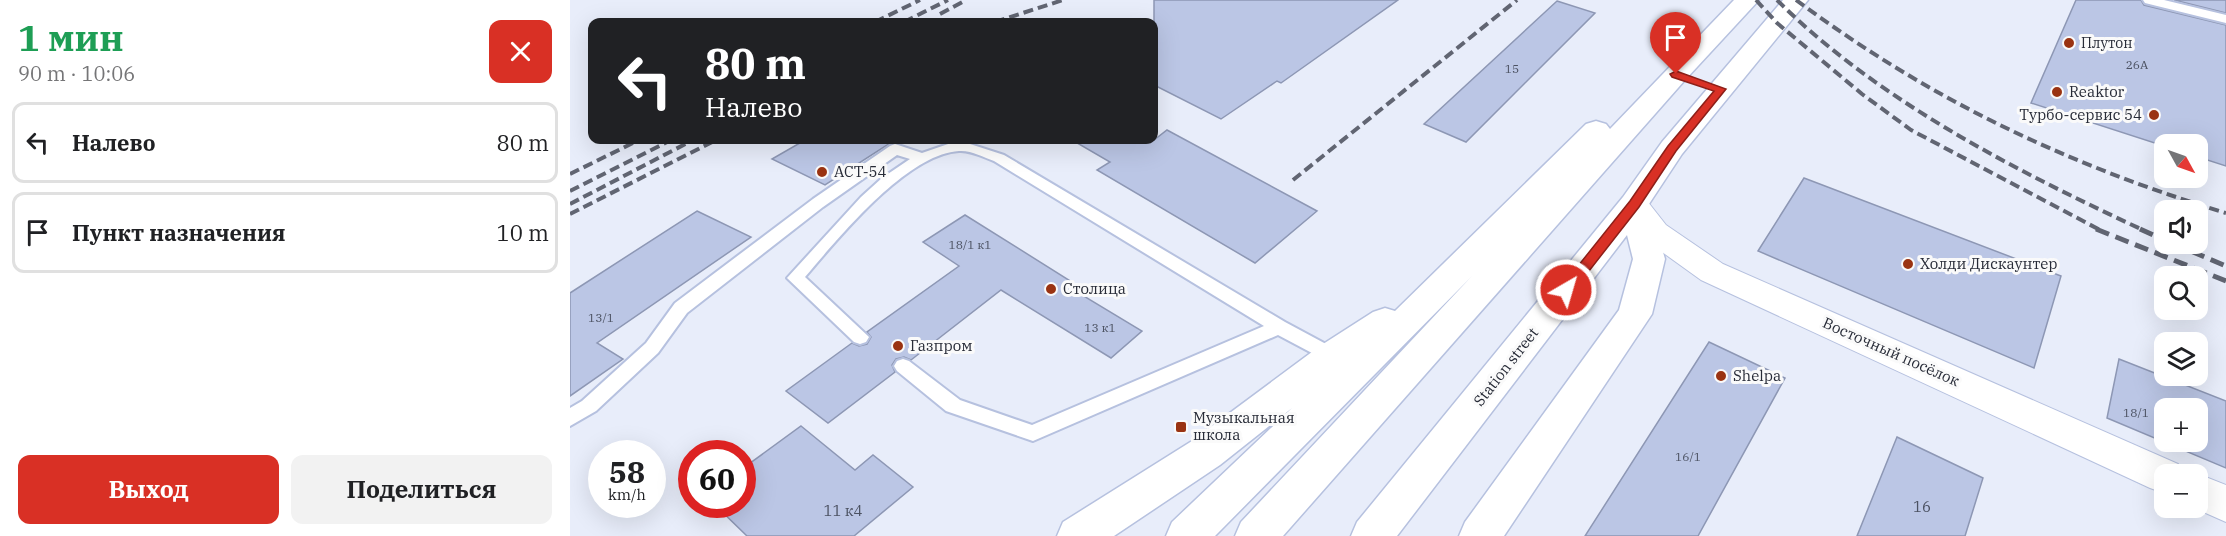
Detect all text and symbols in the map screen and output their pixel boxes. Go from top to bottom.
pin [1650,12,1701,74]
text: 1 мин [18,14,124,61]
button: close [489,20,552,83]
icon: arrive [1659,21,1692,54]
place label: Плутон [2081,34,2132,52]
text: 80 m [705,36,806,91]
marker: Плутон [2062,36,2076,50]
icon: left [606,42,684,120]
house number: 26А [2126,57,2149,72]
text: 90 m · 10:06 [18,60,135,87]
house number: 15 [1505,61,1519,76]
place label: Reaktor [2069,82,2125,101]
marker: Reaktor [2050,85,2064,99]
text: Налево [705,89,802,124]
place label: Турбо-сервис 54 [2019,105,2142,124]
marker: Турбо-сервис 54 [2147,108,2161,122]
icon: left [21,126,54,159]
text: Налево [72,128,156,157]
text: 80 m [497,128,549,157]
north arrow [2154,134,2208,188]
map controls [2154,134,2208,518]
place label: АСТ-54 [834,162,887,181]
marker: АСТ-54 [815,165,829,179]
button: sound [2154,200,2208,254]
icon: arrive [21,216,54,249]
text: Пункт назначения [72,218,286,247]
text: 10 m [497,218,549,247]
house number: 18/1 к1 [949,237,991,252]
place label: Холди Дискаунтер [1920,254,2058,273]
marker: Холди Дискаунтер [1901,257,1915,271]
position arrow [1534,258,1598,322]
button: search [2154,266,2208,320]
place label: Столица [1063,279,1126,298]
marker: Столица [1044,282,1058,296]
house number: 13/1 [588,310,614,325]
street label: Восточный посёлок [1820,313,1963,390]
house number: 13 к1 [1084,320,1116,335]
street label: Station street [1469,324,1542,410]
button: layers [2154,332,2208,386]
place label: Газпром [910,336,972,355]
marker: Газпром [891,339,905,353]
place label: Shelpa [1733,366,1781,385]
marker: Shelpa [1714,369,1728,383]
button: + [2154,398,2208,452]
house number: 18/1 [2123,405,2149,420]
place label: Музыкальная школа [1193,408,1295,444]
marker: Музыкальная школа [1174,420,1188,434]
speed limit sign: 60 [678,440,756,518]
house number: 16/1 [1675,449,1701,464]
text: 58 [609,452,645,491]
button: Выход [18,455,279,524]
button: Поделиться [291,455,552,524]
button: − [2154,464,2208,518]
text: km/h [608,485,646,504]
house number: 16 [1913,497,1931,516]
house number: 11 к4 [823,501,863,520]

